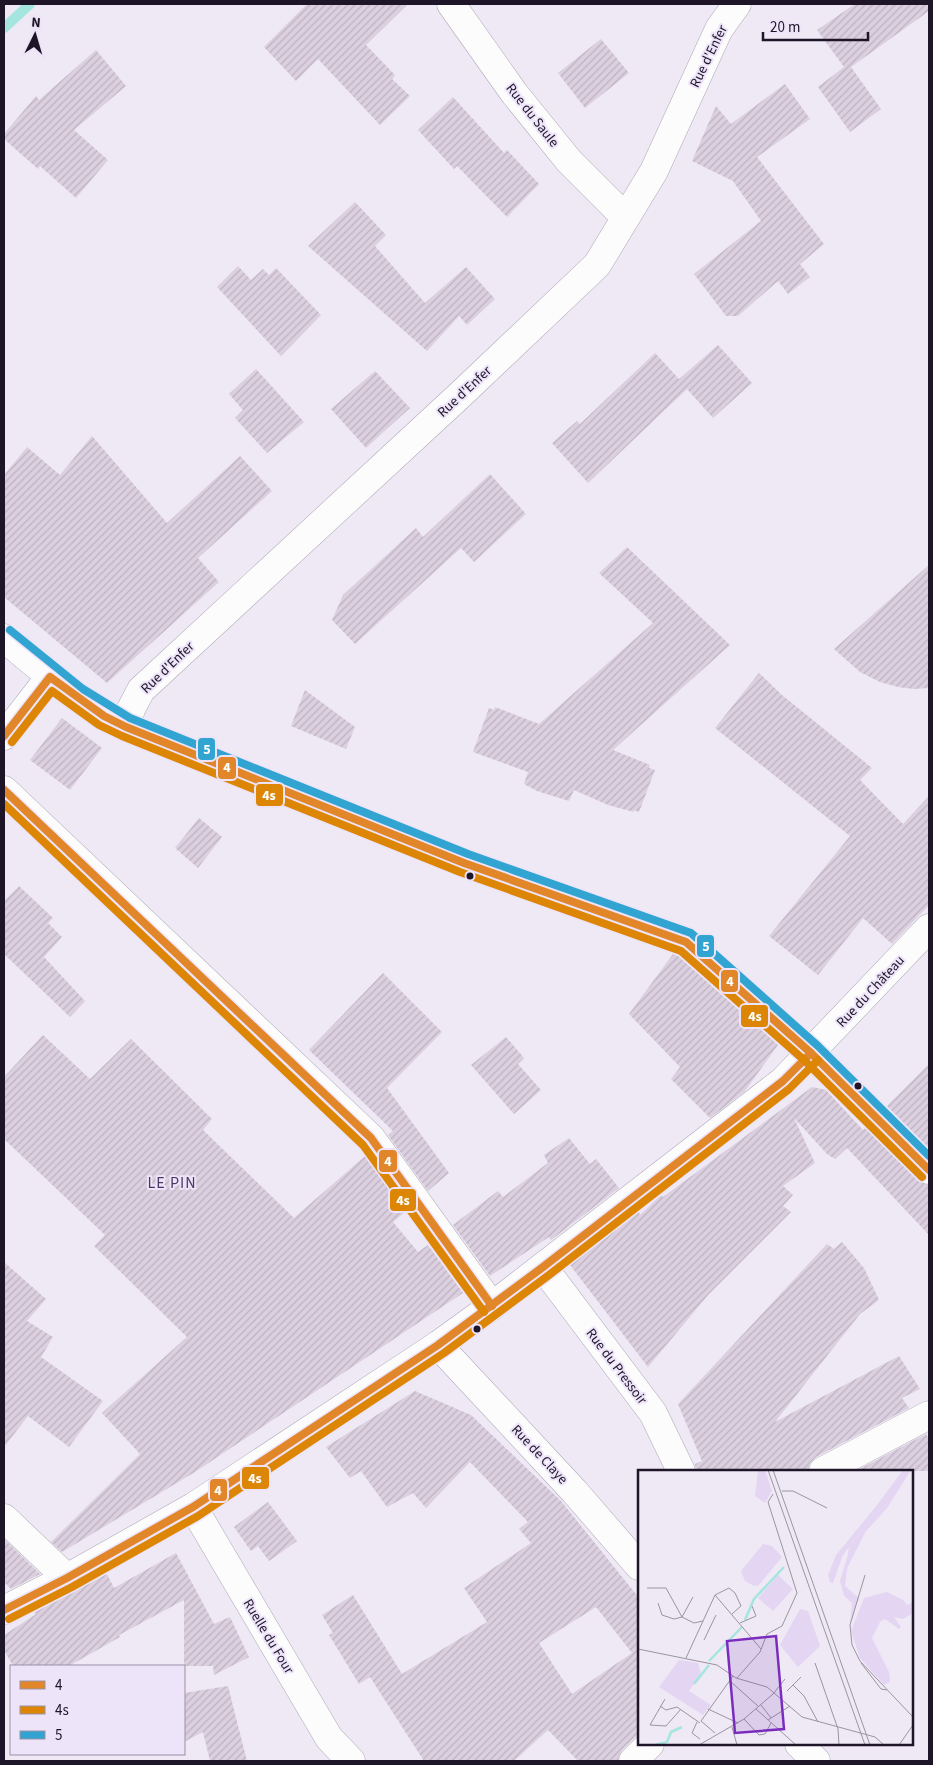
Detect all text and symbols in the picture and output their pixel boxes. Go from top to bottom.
north arrow [10,10,60,60]
scale bar [763,10,868,42]
text: N [31,13,42,33]
text: 20 m [770,17,800,38]
street label: Rue d'Enfer [685,22,733,91]
street label: Rue du Saule [501,79,564,152]
street label: Rue d'Enfer [433,361,496,422]
street label: Rue d'Enfer [137,637,199,698]
line badge: 5 [197,737,216,761]
text: 5 [203,740,211,760]
line badge: 4 [217,756,237,780]
text: 4 [223,758,231,778]
line badge: 4s [255,783,284,807]
text: 4s [262,786,276,806]
unlabelled marker [465,871,475,881]
line badge: 5 [696,934,715,958]
text: 5 [702,937,710,957]
street label: Rue du Château [832,951,909,1032]
line badge: 4 [720,969,739,993]
text: 4 [726,972,734,992]
line badge: 4s [740,1004,769,1028]
text: 4s [748,1007,762,1027]
unlabelled marker [853,1081,863,1091]
line badge: 4 [378,1149,398,1173]
text: 4 [384,1152,392,1172]
district label: LE PIN [147,1172,197,1194]
line badge: 4s [389,1188,417,1212]
text: 4s [396,1191,410,1211]
unlabelled marker [472,1324,482,1334]
street label: Rue du Pressoir [581,1324,652,1409]
street label: Rue de Claye [506,1420,572,1489]
line badge: 4s [241,1466,270,1490]
text: 4s [248,1469,262,1489]
inset map [638,1470,913,1745]
line badge: 4 [209,1478,228,1502]
text: 4 [214,1481,222,1501]
street label: Ruelle du Four [238,1595,299,1678]
legend [10,1665,185,1755]
text: 4 [55,1675,63,1696]
text: 4s [55,1700,69,1721]
text: 5 [55,1725,62,1746]

